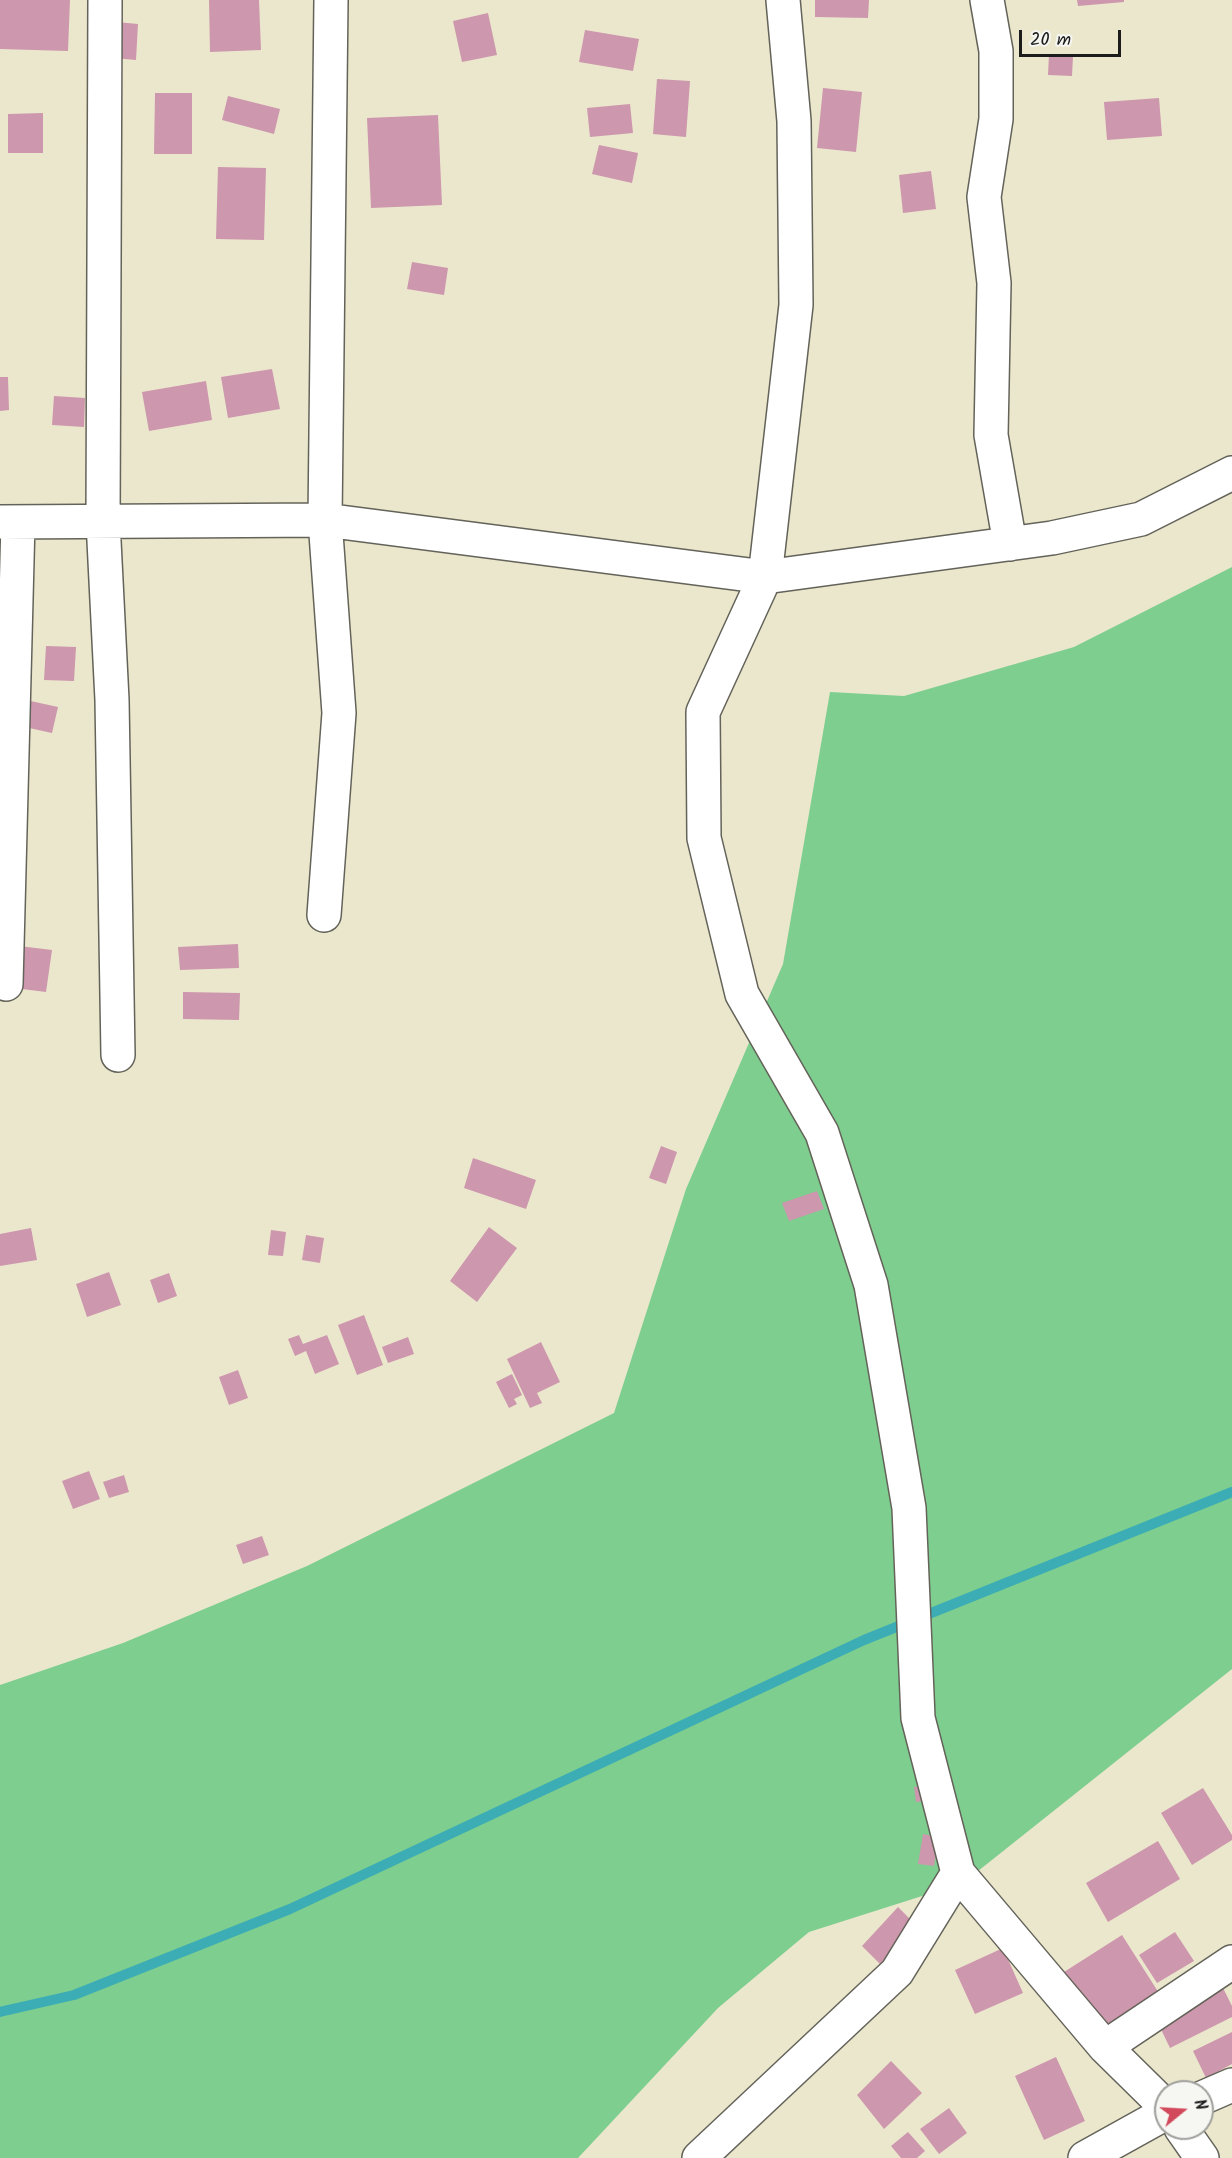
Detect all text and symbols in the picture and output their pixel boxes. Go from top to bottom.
scale bar [1022,18,1124,56]
text: 20 m [1030,26,1071,55]
north arrow [1154,2080,1214,2140]
text: N [1186,2096,1213,2114]

